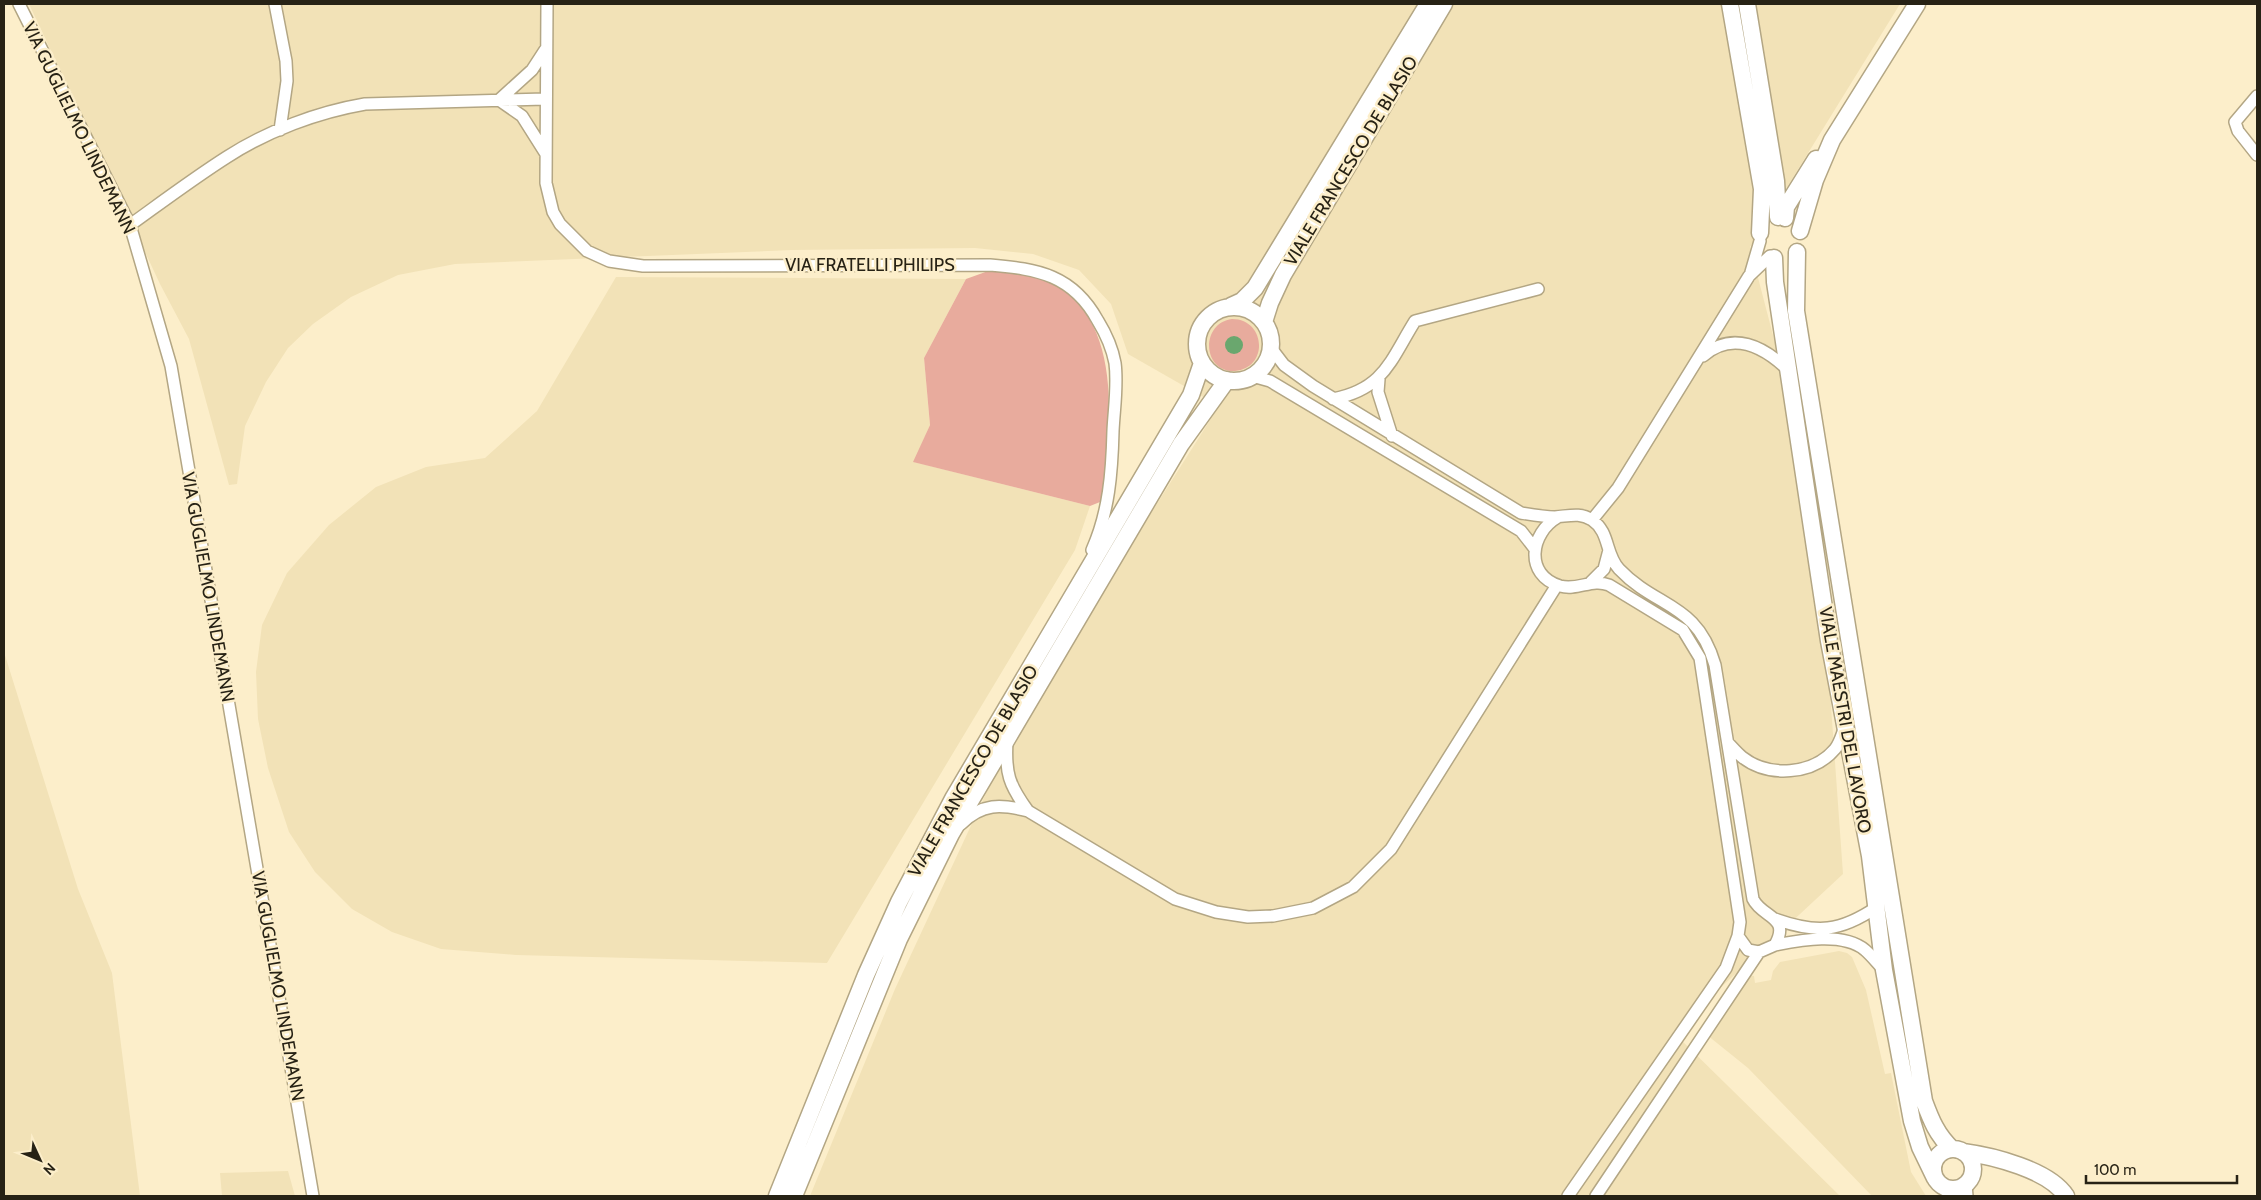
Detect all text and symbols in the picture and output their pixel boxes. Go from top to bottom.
street label: VIA GUGLIELMO LINDEMANN [18,18,140,238]
street label: VIALE FRANCESCO DE BLASIO [1280,52,1423,270]
street label: VIA FRATELLI PHILIPS [785,254,955,276]
street label: VIA GUGLIELMO LINDEMANN [177,470,239,704]
street label: VIALE MAESTRI DEL LAVORO [1814,605,1876,835]
street label: VIALE FRANCESCO DE BLASIO [903,661,1043,881]
street label: VIA GUGLIELMO LINDEMANN [247,869,309,1103]
north arrow [15,1135,65,1185]
scale bar [2086,1152,2237,1184]
text: N [39,1159,59,1179]
text: 100 m [2094,1161,2136,1179]

